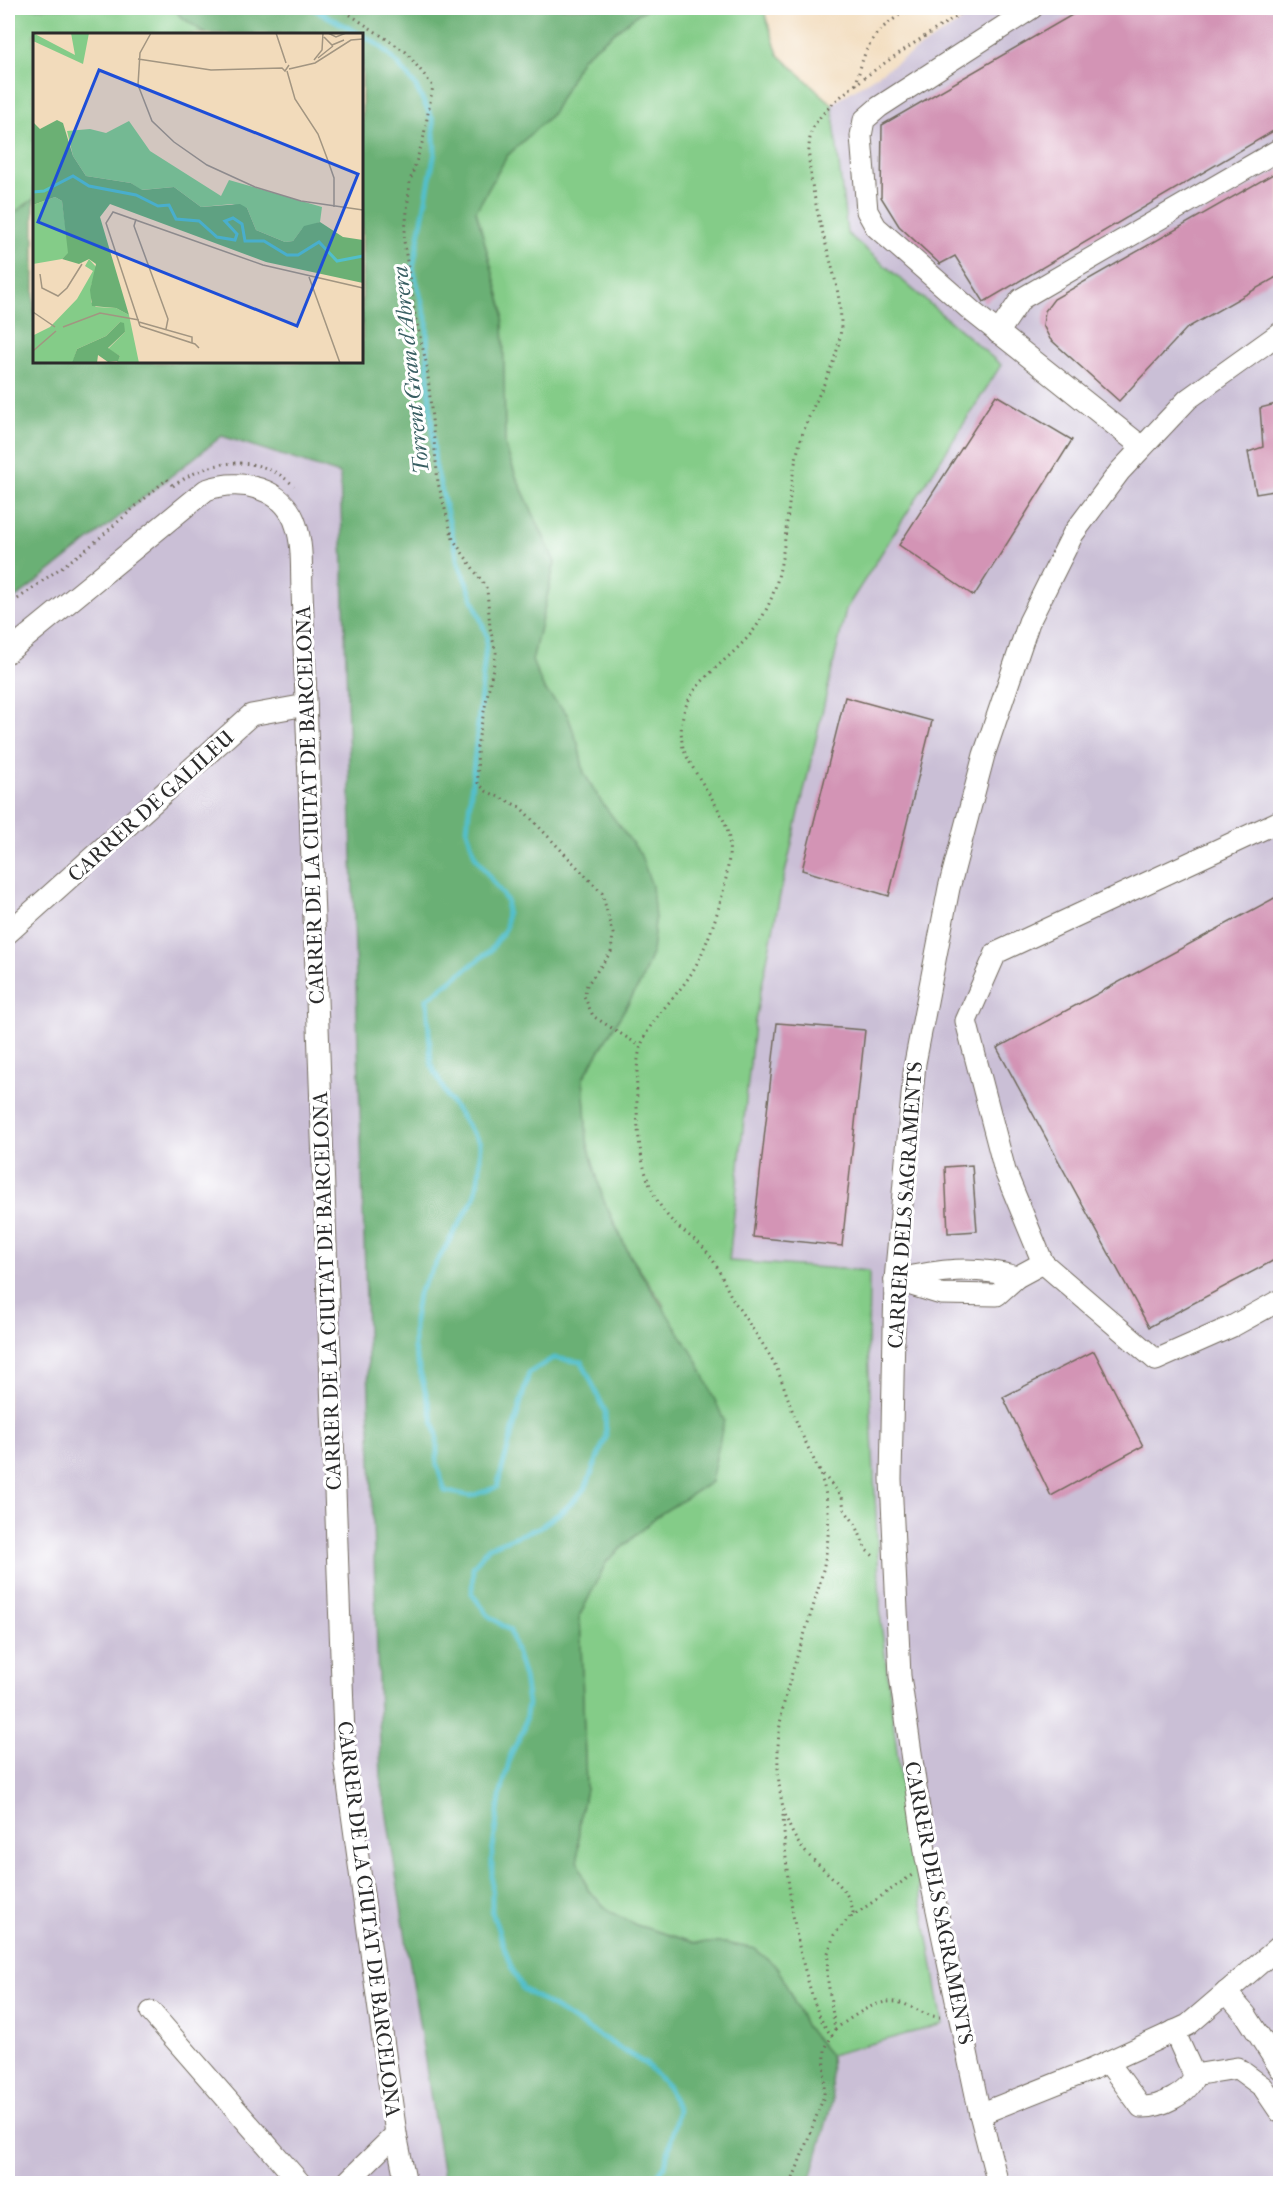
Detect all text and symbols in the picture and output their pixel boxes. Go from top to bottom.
inset map [33,33,363,363]
water label: Torrent Gran d'Abrera [387,265,435,475]
street label: CARRER DE LA CIUTAT DE BARCELONA [291,605,329,1005]
street label: CARRER DE GALILEU [63,725,239,887]
street label: CARRER DELS SAGRAMENTS [883,1061,927,1349]
street label: CARRER DE LA CIUTAT DE BARCELONA [308,1091,346,1491]
street label: CARRER DE LA CIUTAT DE BARCELONA [333,1720,405,2119]
street label: CARRER DELS SAGRAMENTS [900,1759,978,2047]

